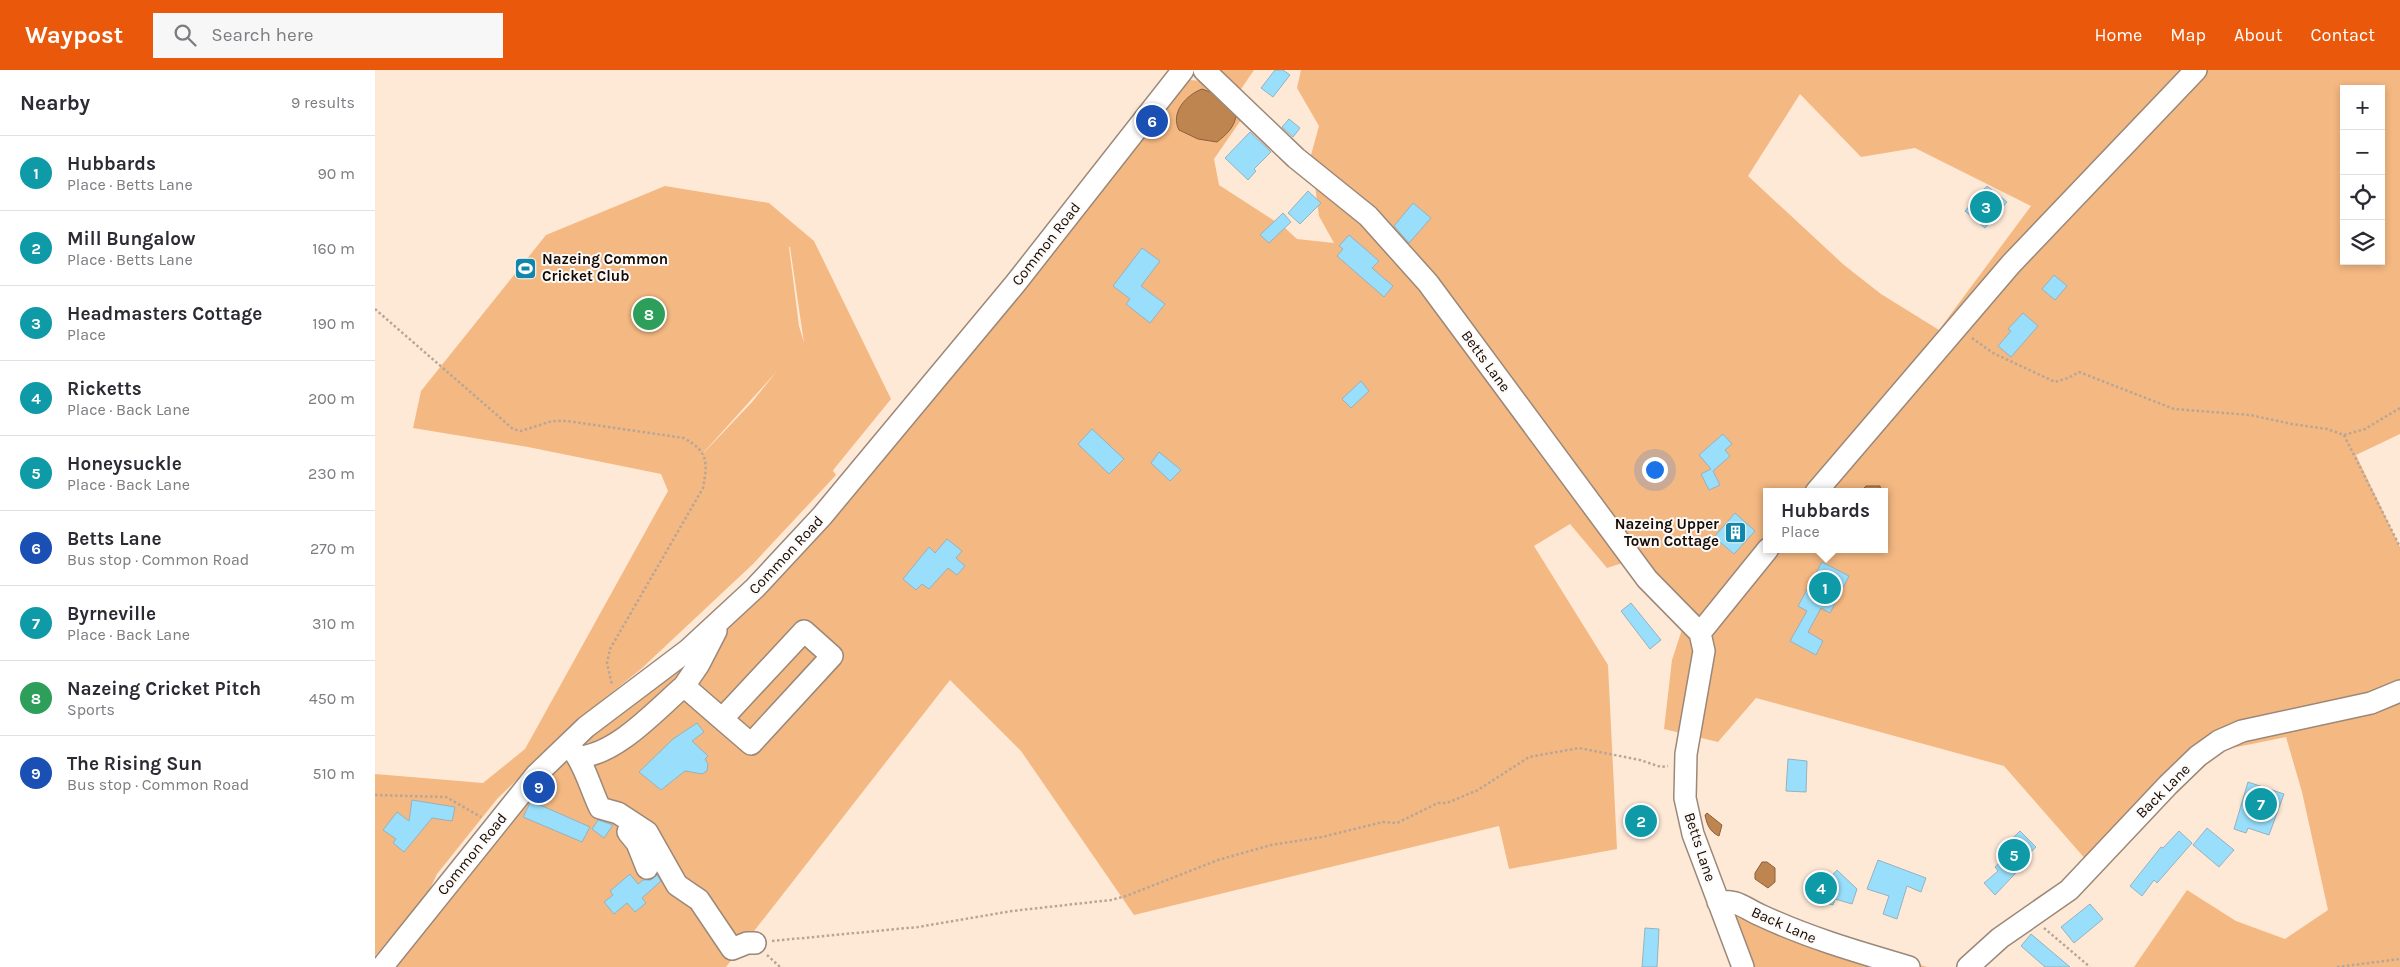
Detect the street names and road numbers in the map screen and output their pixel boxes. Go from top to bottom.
street label: Common Road [1008,199,1084,289]
street label: Betts Lane [1458,327,1514,395]
street label: Common Road [745,512,827,598]
street label: Back Lane [2132,760,2194,822]
street label: Common Road [433,809,511,899]
street label: Betts Lane [1680,810,1720,884]
street label: Back Lane [1749,903,1819,947]

